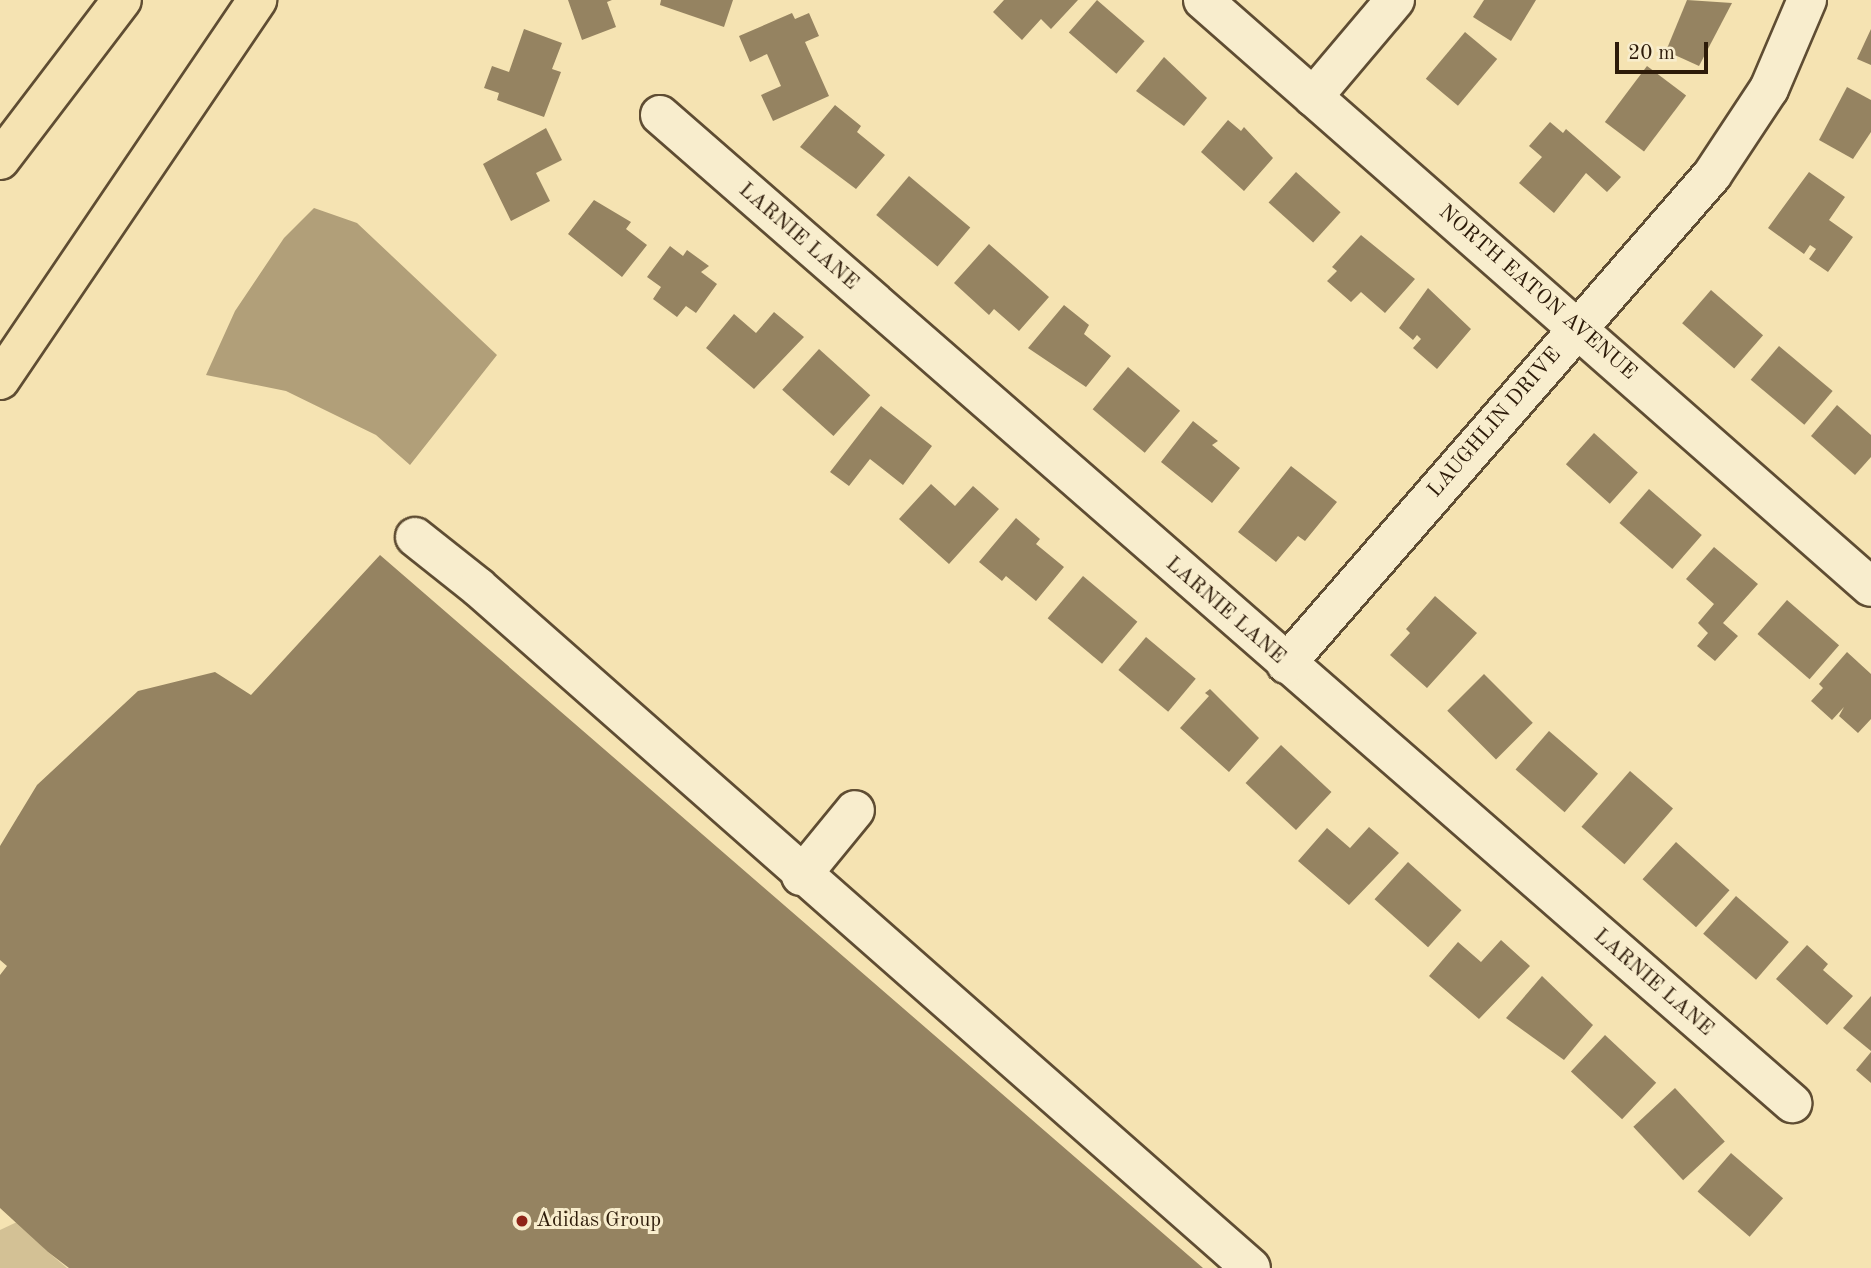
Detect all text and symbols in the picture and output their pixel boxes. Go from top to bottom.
scale bar [1619,28,1712,72]
text: 20 m [1628,43,1675,64]
street label: LARNIE LANE [733,178,863,296]
street label: NORTH EATON AVENUE [1433,200,1641,386]
street label: LAUGHLIN DRIVE [1423,343,1567,503]
street label: LARNIE LANE [1160,552,1290,670]
street label: LARNIE LANE [1588,924,1718,1042]
place label: Adidas Group [536,1208,661,1234]
marker: Adidas Group [514,1213,530,1229]

